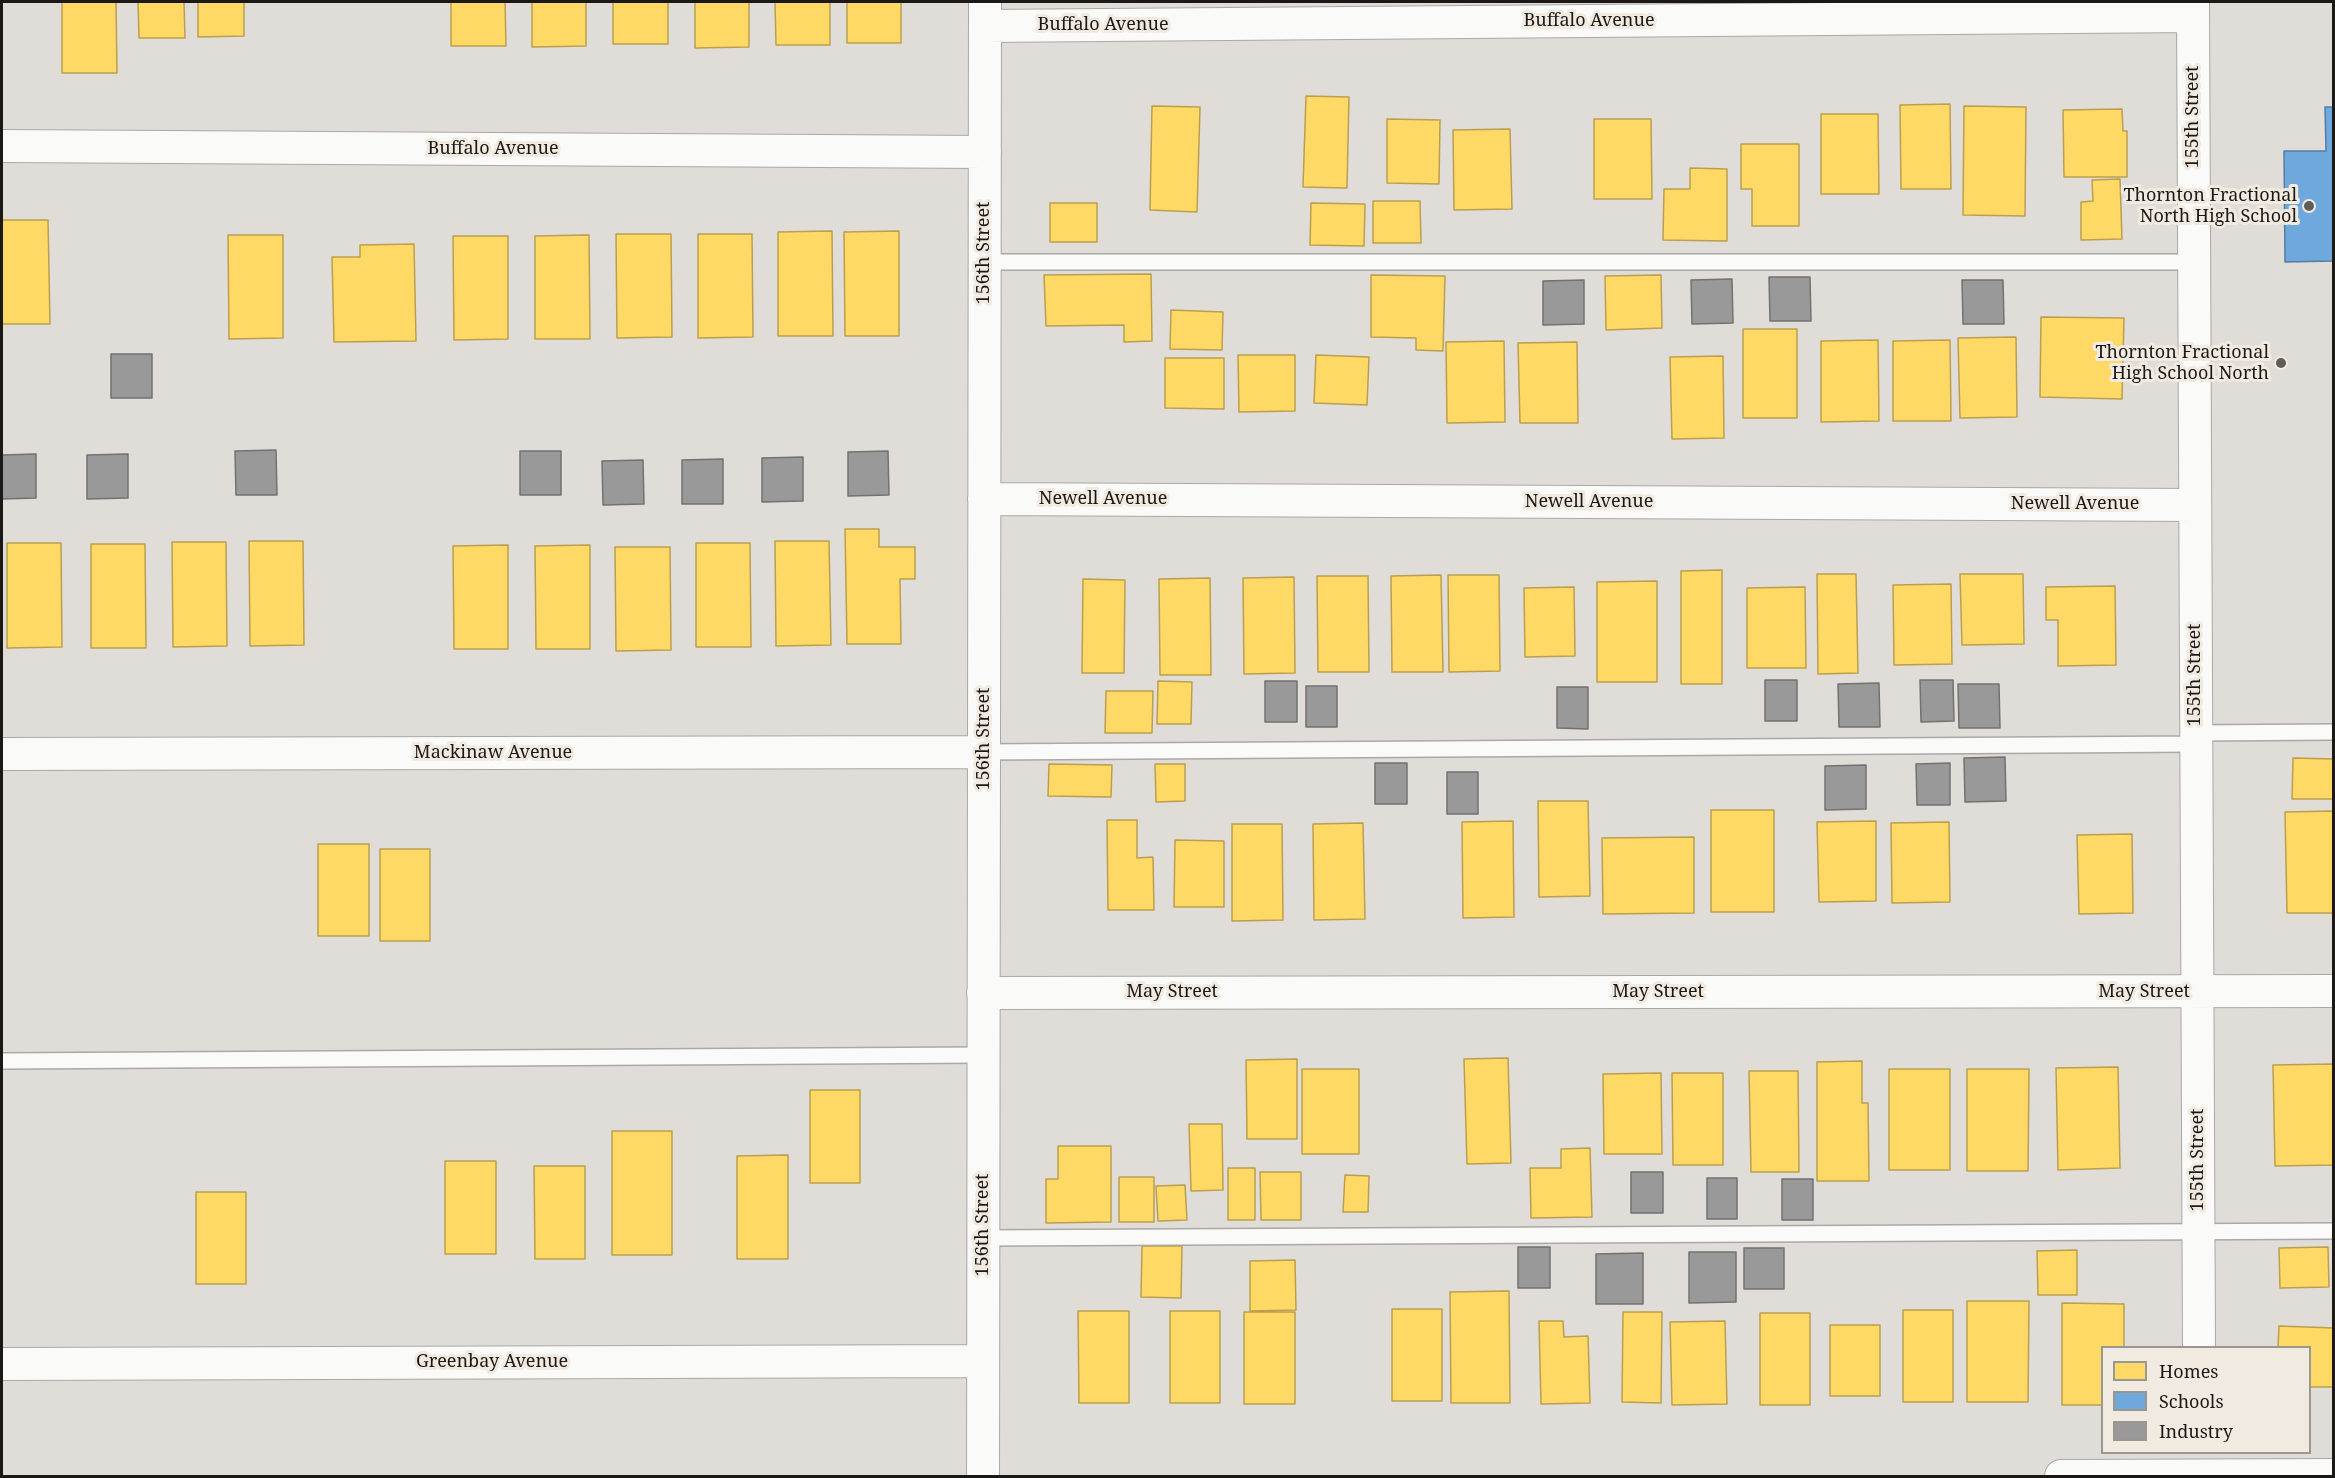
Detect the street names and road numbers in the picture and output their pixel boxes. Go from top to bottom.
street label: Buffalo Avenue [1523,10,1655,32]
street label: Buffalo Avenue [1037,14,1169,36]
street label: 155th Street [2182,66,2204,168]
street label: Buffalo Avenue [427,138,559,160]
street label: 156th Street [973,202,995,304]
street label: Newell Avenue [1039,488,1167,510]
street label: Newell Avenue [1525,491,1653,513]
street label: Newell Avenue [2011,493,2139,515]
street label: 155th Street [2184,624,2206,726]
street label: 156th Street [973,688,995,790]
street label: Mackinaw Avenue [414,742,572,764]
street label: May Street [1126,981,1218,1003]
street label: May Street [1612,981,1704,1003]
street label: May Street [2098,981,2190,1003]
street label: 155th Street [2187,1109,2209,1211]
street label: 156th Street [972,1174,994,1276]
street label: Greenbay Avenue [416,1351,568,1373]

